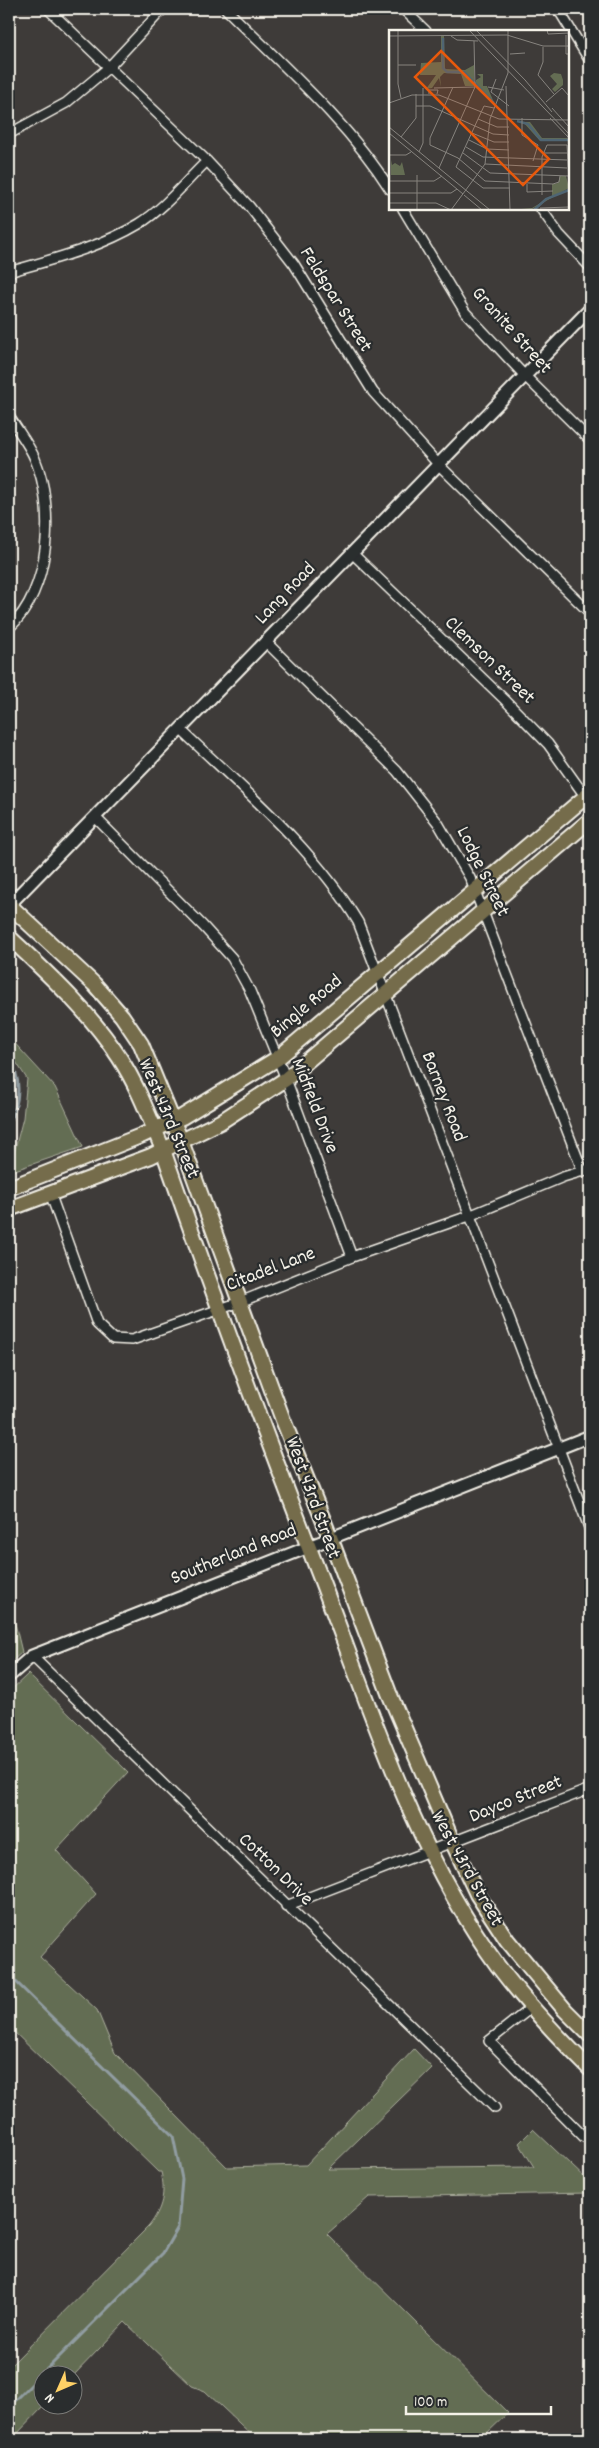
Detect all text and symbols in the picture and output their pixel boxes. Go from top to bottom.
inset map [389,30,569,210]
street label: Feldspar Street [291,242,379,358]
street label: Granite Street [464,281,558,381]
street label: Lang Road [249,556,323,632]
street label: Clemson Street [437,610,541,712]
street label: Lodge Street [448,822,516,922]
street label: Bingle Road [265,968,349,1046]
street label: Barney Road [413,1048,473,1146]
street label: Midfield Drive [283,1054,345,1158]
street label: West 43rd Street [130,1055,206,1183]
street label: Citadel Lane [222,1240,320,1300]
street label: West 43rd Street [277,1433,347,1563]
street label: Southerland Road [167,1517,301,1593]
street label: Dayco Street [465,1769,567,1831]
street label: West 43rd Street [423,1806,509,1932]
street label: Cotton Drive [231,1827,319,1913]
north arrow [32,2366,82,2416]
scale bar [406,2383,552,2415]
text: N [41,2388,60,2407]
text: 100 m [414,2392,447,2414]

